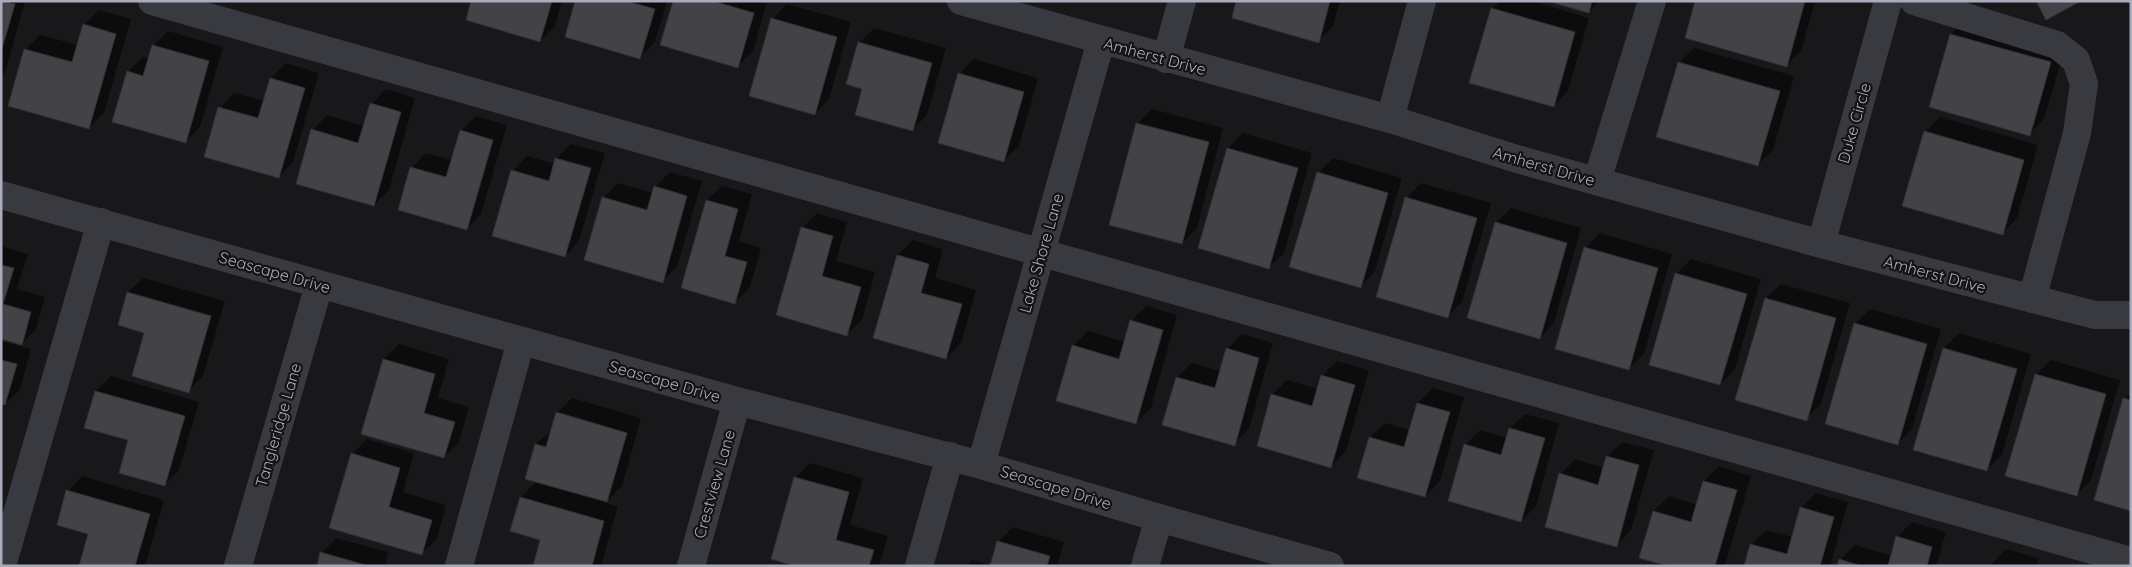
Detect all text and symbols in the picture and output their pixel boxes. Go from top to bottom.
street label: Amherst Drive [1102,33,1208,79]
street label: Duke Circle [1833,80,1875,166]
street label: Amherst Drive [1491,142,1597,190]
street label: Lake Shore Lane [1014,191,1068,315]
street label: Seascape Drive [217,247,333,297]
street label: Amherst Drive [1882,251,1988,297]
street label: Seascape Drive [607,356,723,406]
street label: Tangleridge Lane [251,361,305,489]
street label: Crestview Lane [689,427,739,541]
street label: Seascape Drive [998,461,1114,513]

